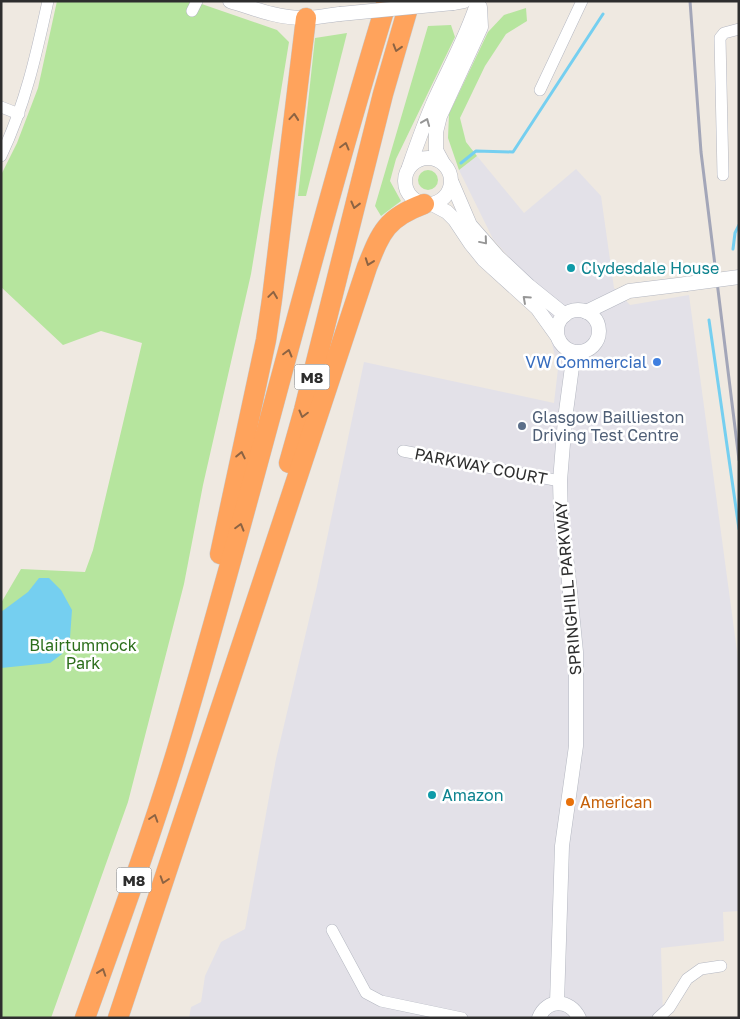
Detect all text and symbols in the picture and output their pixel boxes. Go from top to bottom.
one-way arrow [392,43,402,52]
one-way arrow [289,112,300,120]
one-way arrow [419,118,430,127]
one-way arrow [339,142,349,150]
one-way arrow [350,201,361,210]
one-way arrow [478,235,487,244]
one-way arrow [365,257,375,266]
place label: Clydesdale House [581,258,719,278]
marker: Clydesdale House [565,262,577,274]
one-way arrow [267,291,278,299]
one-way arrow [523,296,532,305]
one-way arrow [283,350,293,358]
place label: VW Commercial [525,352,647,372]
marker: VW Commercial [651,356,663,368]
road number: M8 [294,364,330,390]
place label: Glasgow Baillieston Driving Test Centre [532,407,684,445]
one-way arrow [298,409,309,418]
marker: Glasgow Baillieston Driving Test Centre [516,420,528,432]
street label: PARKWAY COURT [413,443,549,489]
one-way arrow [235,450,246,459]
street label: SPRINGHILL PARKWAY [550,499,586,676]
one-way arrow [235,523,245,531]
park label: Blairtummock Park [29,635,137,673]
place label: Amazon [442,785,504,805]
marker: Amazon [426,789,438,801]
place label: American [580,792,652,812]
marker: American [564,796,576,808]
one-way arrow [148,814,158,823]
road number: M8 [116,868,152,892]
one-way arrow [160,876,170,884]
one-way arrow [96,968,106,977]

